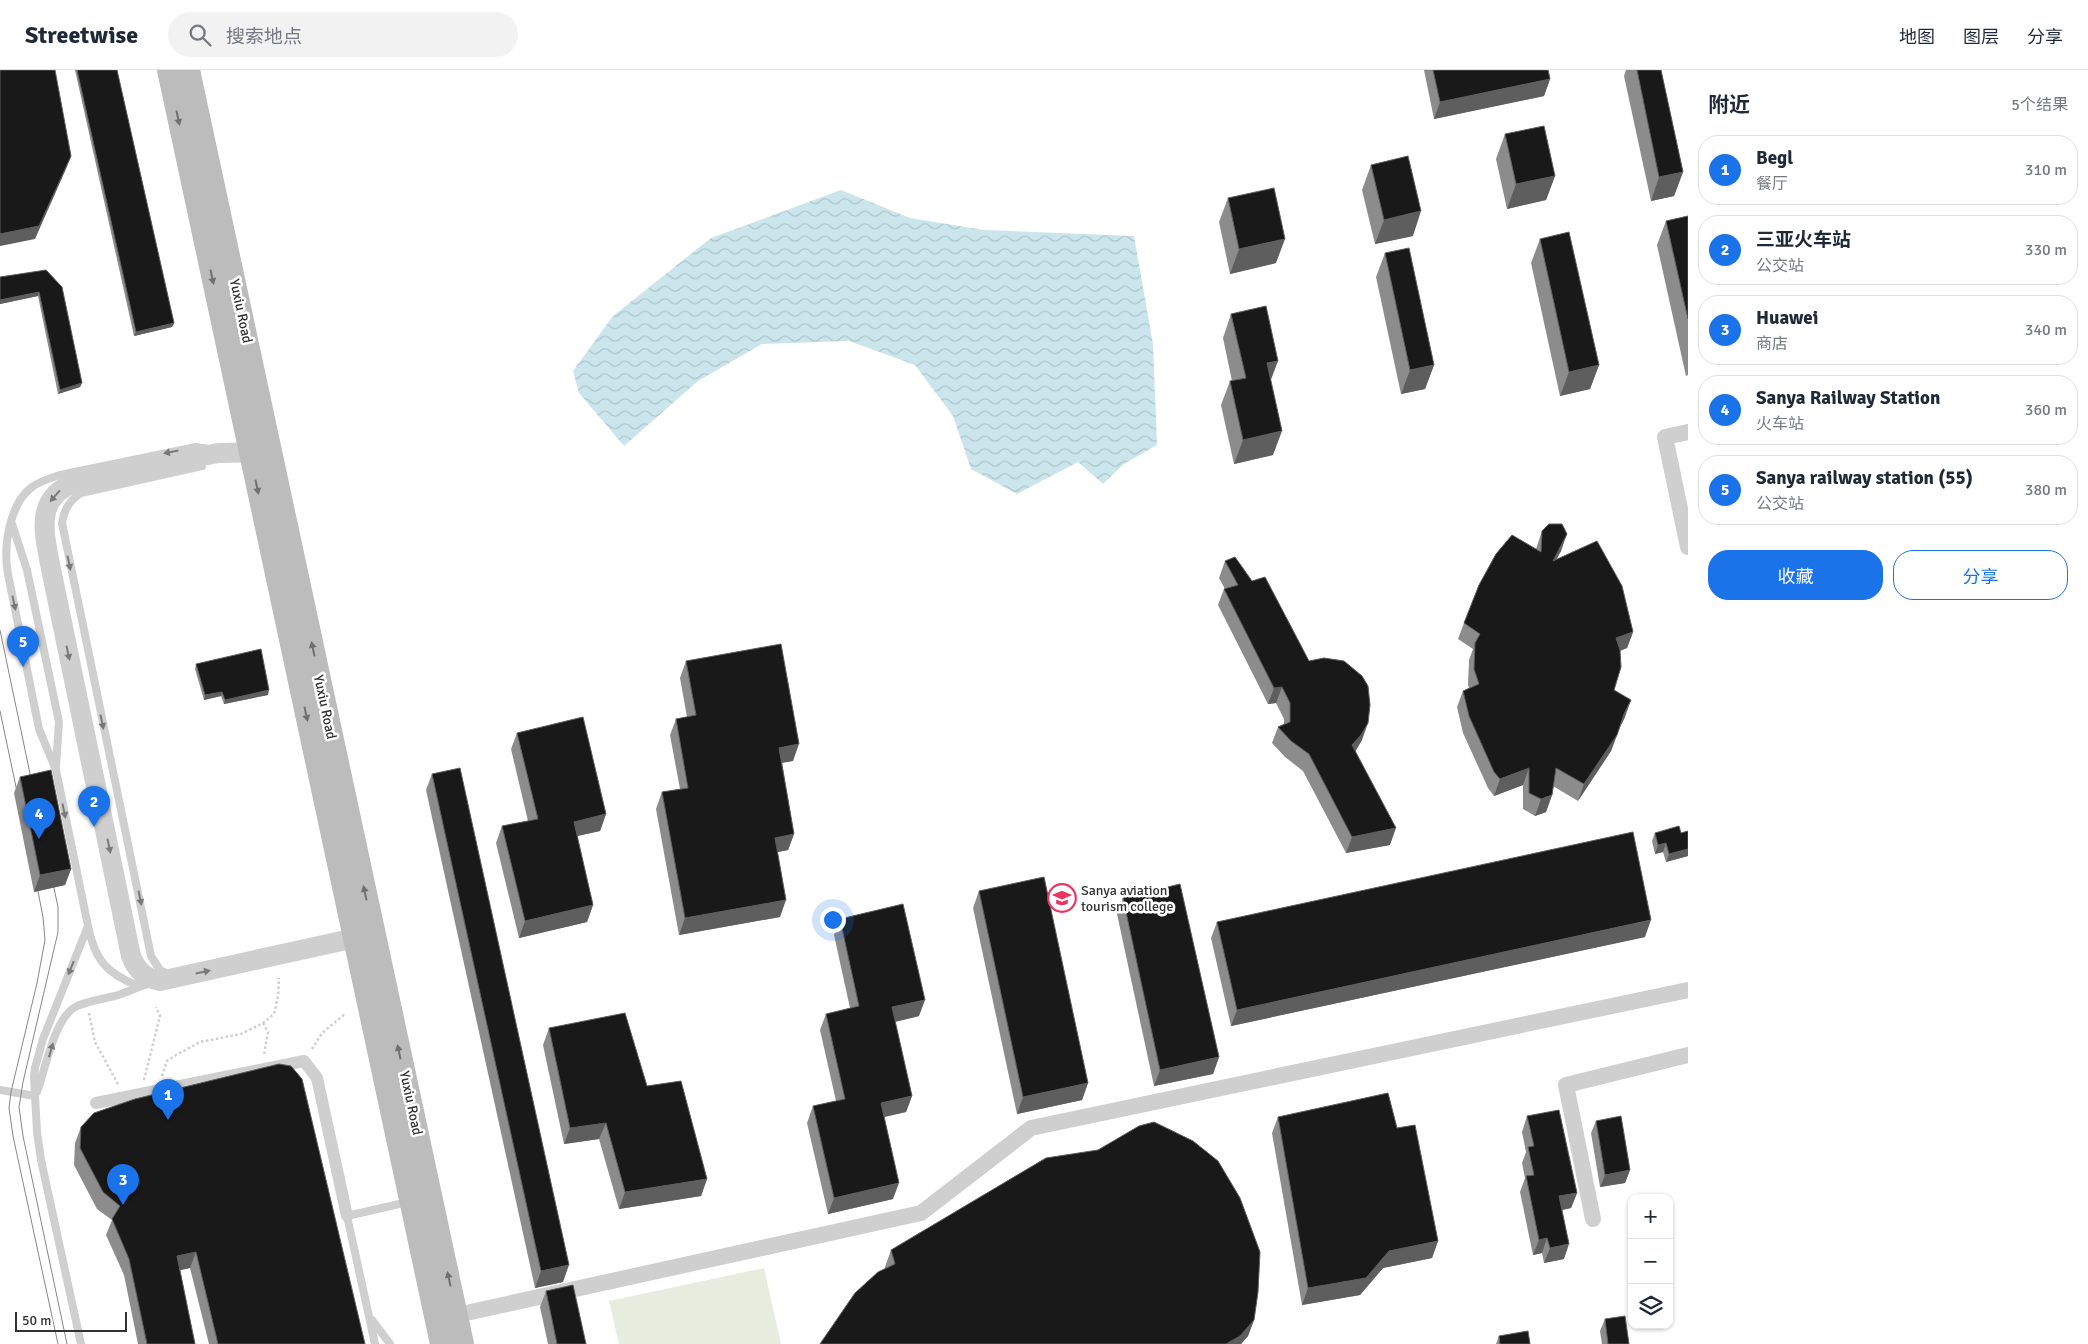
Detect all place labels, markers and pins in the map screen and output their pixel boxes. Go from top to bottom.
pin: 5 [7,626,39,667]
pin: 2 [78,786,110,827]
pin: 4 [23,798,55,839]
place label: Sanya aviation tourism college [1081,882,1173,915]
school or university icon: Sanya aviation tourism college [1047,883,1077,913]
pin: 1 [152,1079,184,1120]
pin: 3 [107,1164,139,1205]

